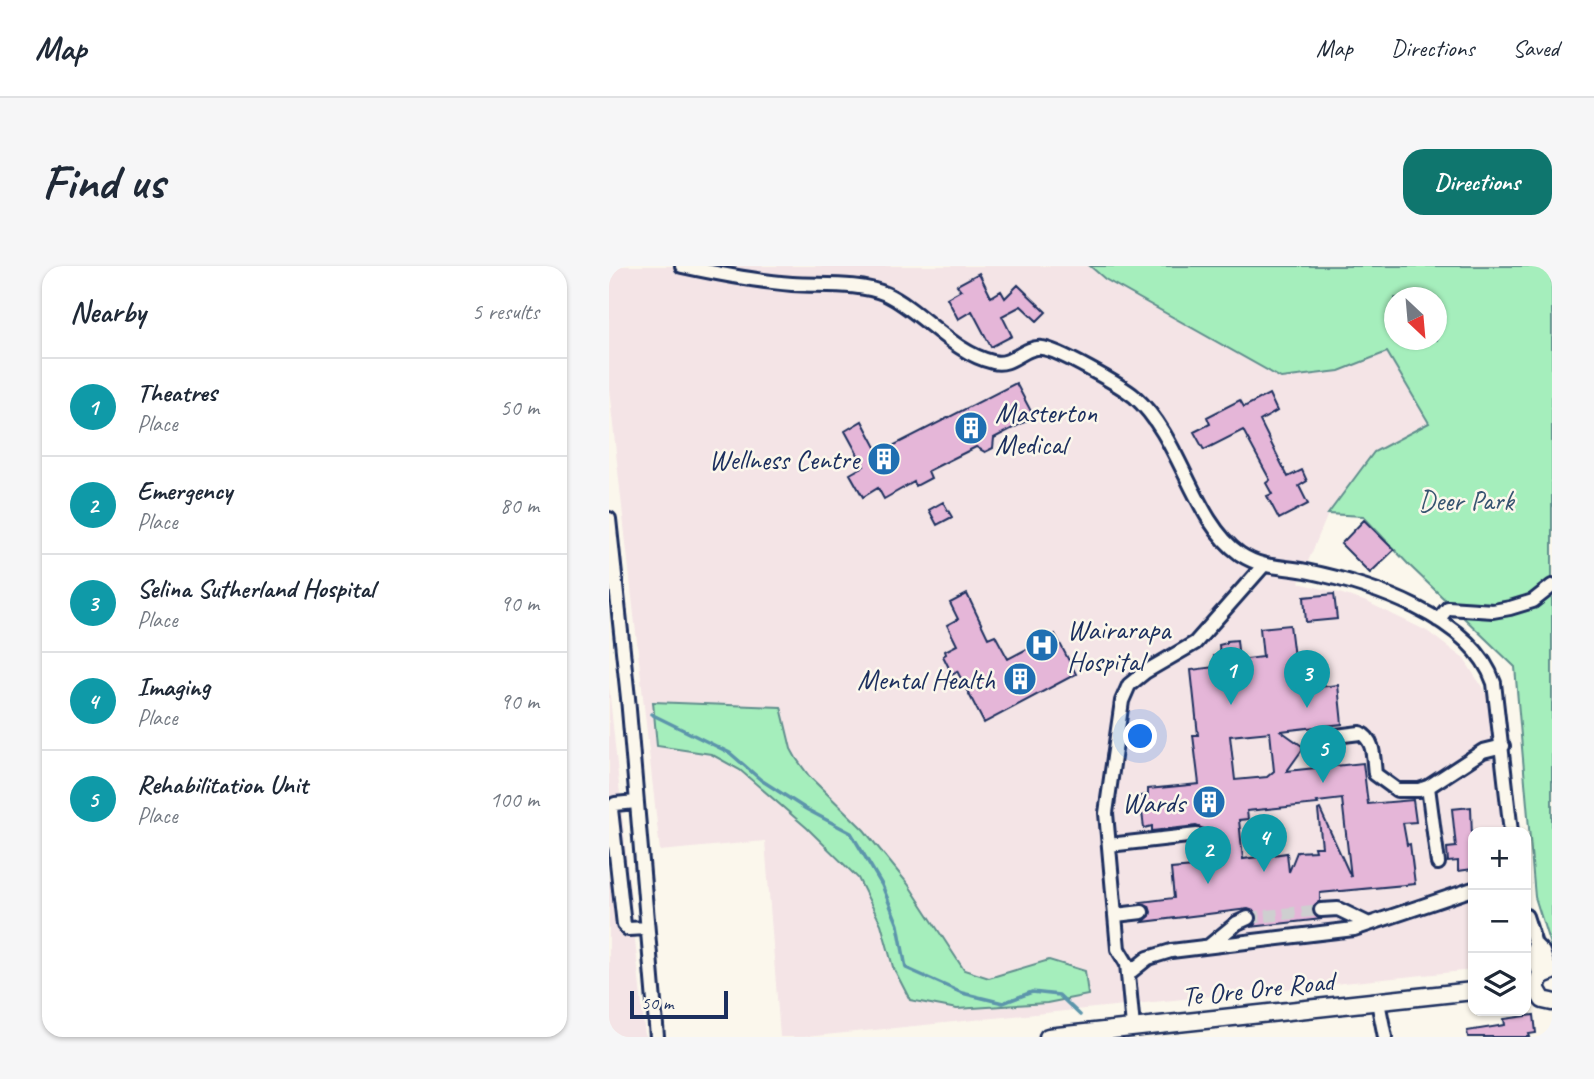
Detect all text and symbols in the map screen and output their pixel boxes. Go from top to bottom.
text: Map [35,27,86,69]
text: Map [1316,33,1353,63]
text: Directions [1391,33,1474,63]
text: Saved [1512,33,1559,63]
button: Directions [1403,149,1552,215]
text: Find us [42,151,164,213]
north arrow [1384,287,1447,350]
text: Nearby [70,293,146,331]
text: 5 results [472,297,539,326]
text: Theatres [137,376,217,409]
text: 1 [88,393,98,422]
text: 50 m [500,393,539,422]
place label: Masterton Medical [995,395,1098,462]
text: Place [137,409,177,438]
building icon: Masterton Medical [952,409,990,447]
building icon: Wellness Centre [865,440,903,478]
place label: Wellness Centre [709,442,861,477]
text: Emergency [137,474,232,507]
park label: Deer Park [1418,483,1515,518]
text: 2 [88,491,98,520]
text: 80 m [500,491,539,520]
text: Place [137,507,177,536]
text: Selina Sutherland Hospital [137,572,375,605]
text: 3 [88,589,98,618]
text: 90 m [500,589,539,618]
text: Place [137,605,177,634]
place label: Wairarapa Hospital [1067,612,1172,679]
hospital icon: Wairarapa Hospital [1023,626,1061,664]
pin: 1 [1208,647,1254,705]
pin: 3 [1284,650,1330,708]
building icon: Mental Health [1001,660,1039,698]
place label: Mental Health [857,662,995,697]
text: Imaging [137,670,210,703]
text: 4 [88,687,98,716]
text: 90 m [500,687,539,716]
text: Place [137,703,177,732]
your location [1123,719,1157,753]
pin: 5 [1300,725,1346,783]
text: Rehabilitation Unit [137,768,308,801]
building icon: Wards [1190,783,1228,821]
text: 5 [88,785,98,814]
text: 100 m [490,785,539,814]
place label: Wards [1122,785,1187,820]
text: Place [137,801,177,830]
pin: 4 [1241,814,1287,872]
pin: 2 [1185,826,1231,884]
map controls [1468,827,1531,1016]
button: + [1468,827,1531,890]
button: − [1468,890,1531,953]
button: layers [1468,953,1531,1016]
street label: Te Ore Ore Road [1180,963,1340,1014]
scale bar [630,988,728,1020]
text: 50 m [641,991,673,1015]

